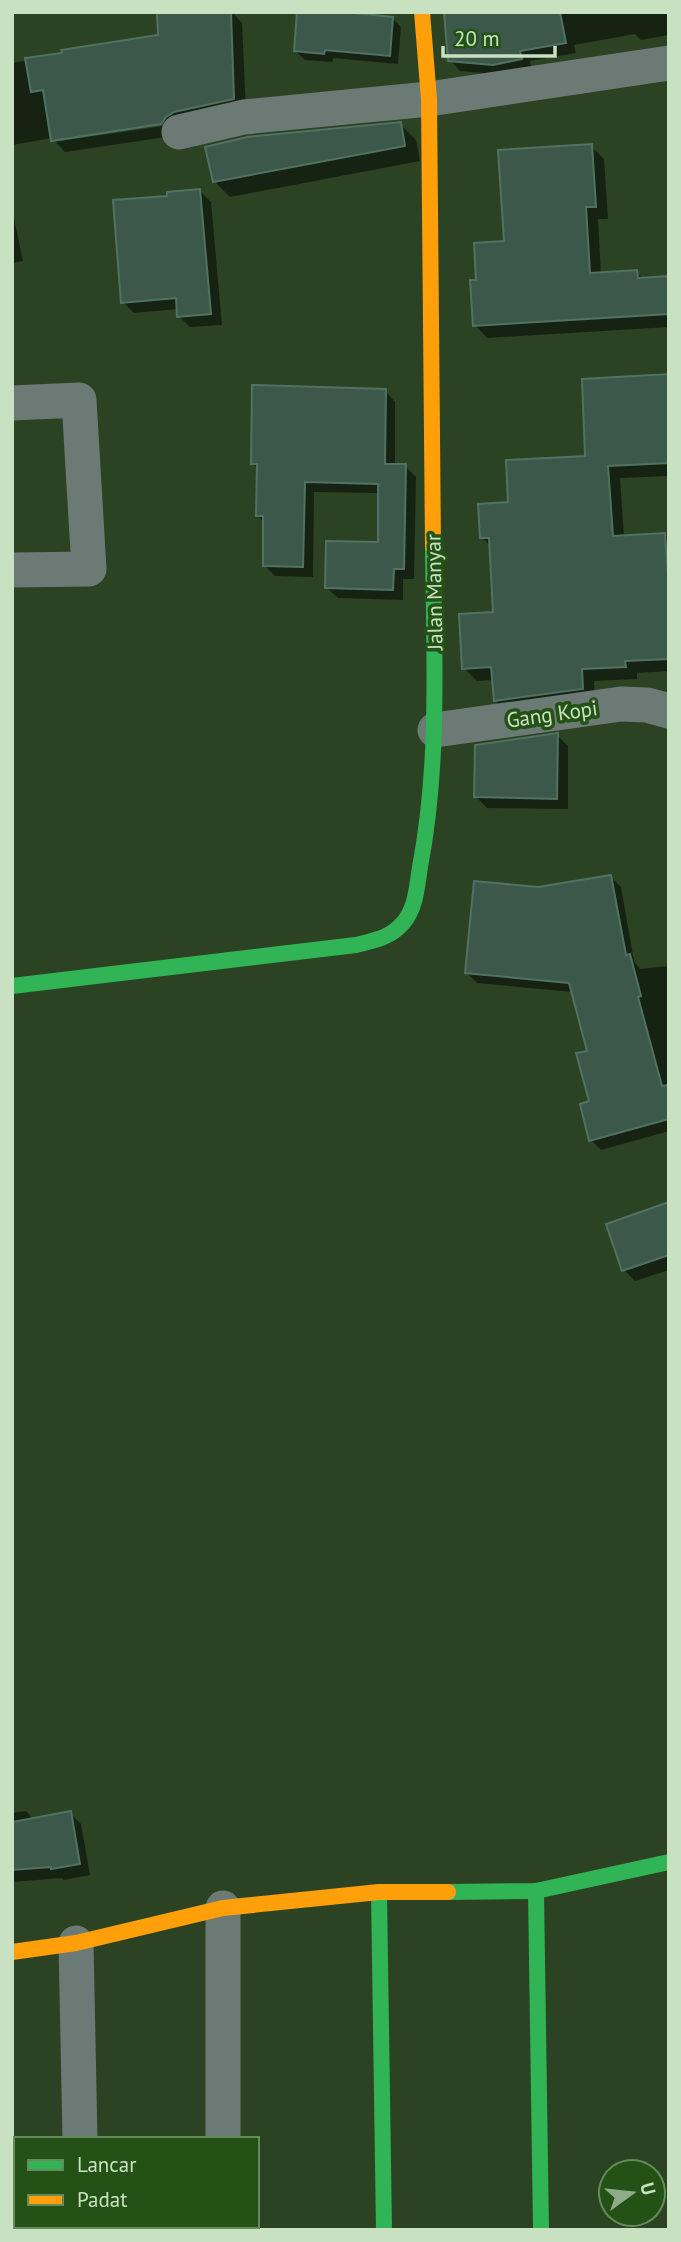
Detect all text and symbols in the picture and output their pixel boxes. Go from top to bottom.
scale bar [443,14,555,58]
text: 20 m [454,25,500,52]
street label: Jalan Manyar [419,534,449,651]
street label: Gang Kopi [505,694,599,734]
legend [14,2137,259,2228]
text: Lancar [77,2151,136,2178]
north arrow [597,2158,667,2228]
text: U [635,2180,662,2197]
text: Padat [77,2186,127,2213]

